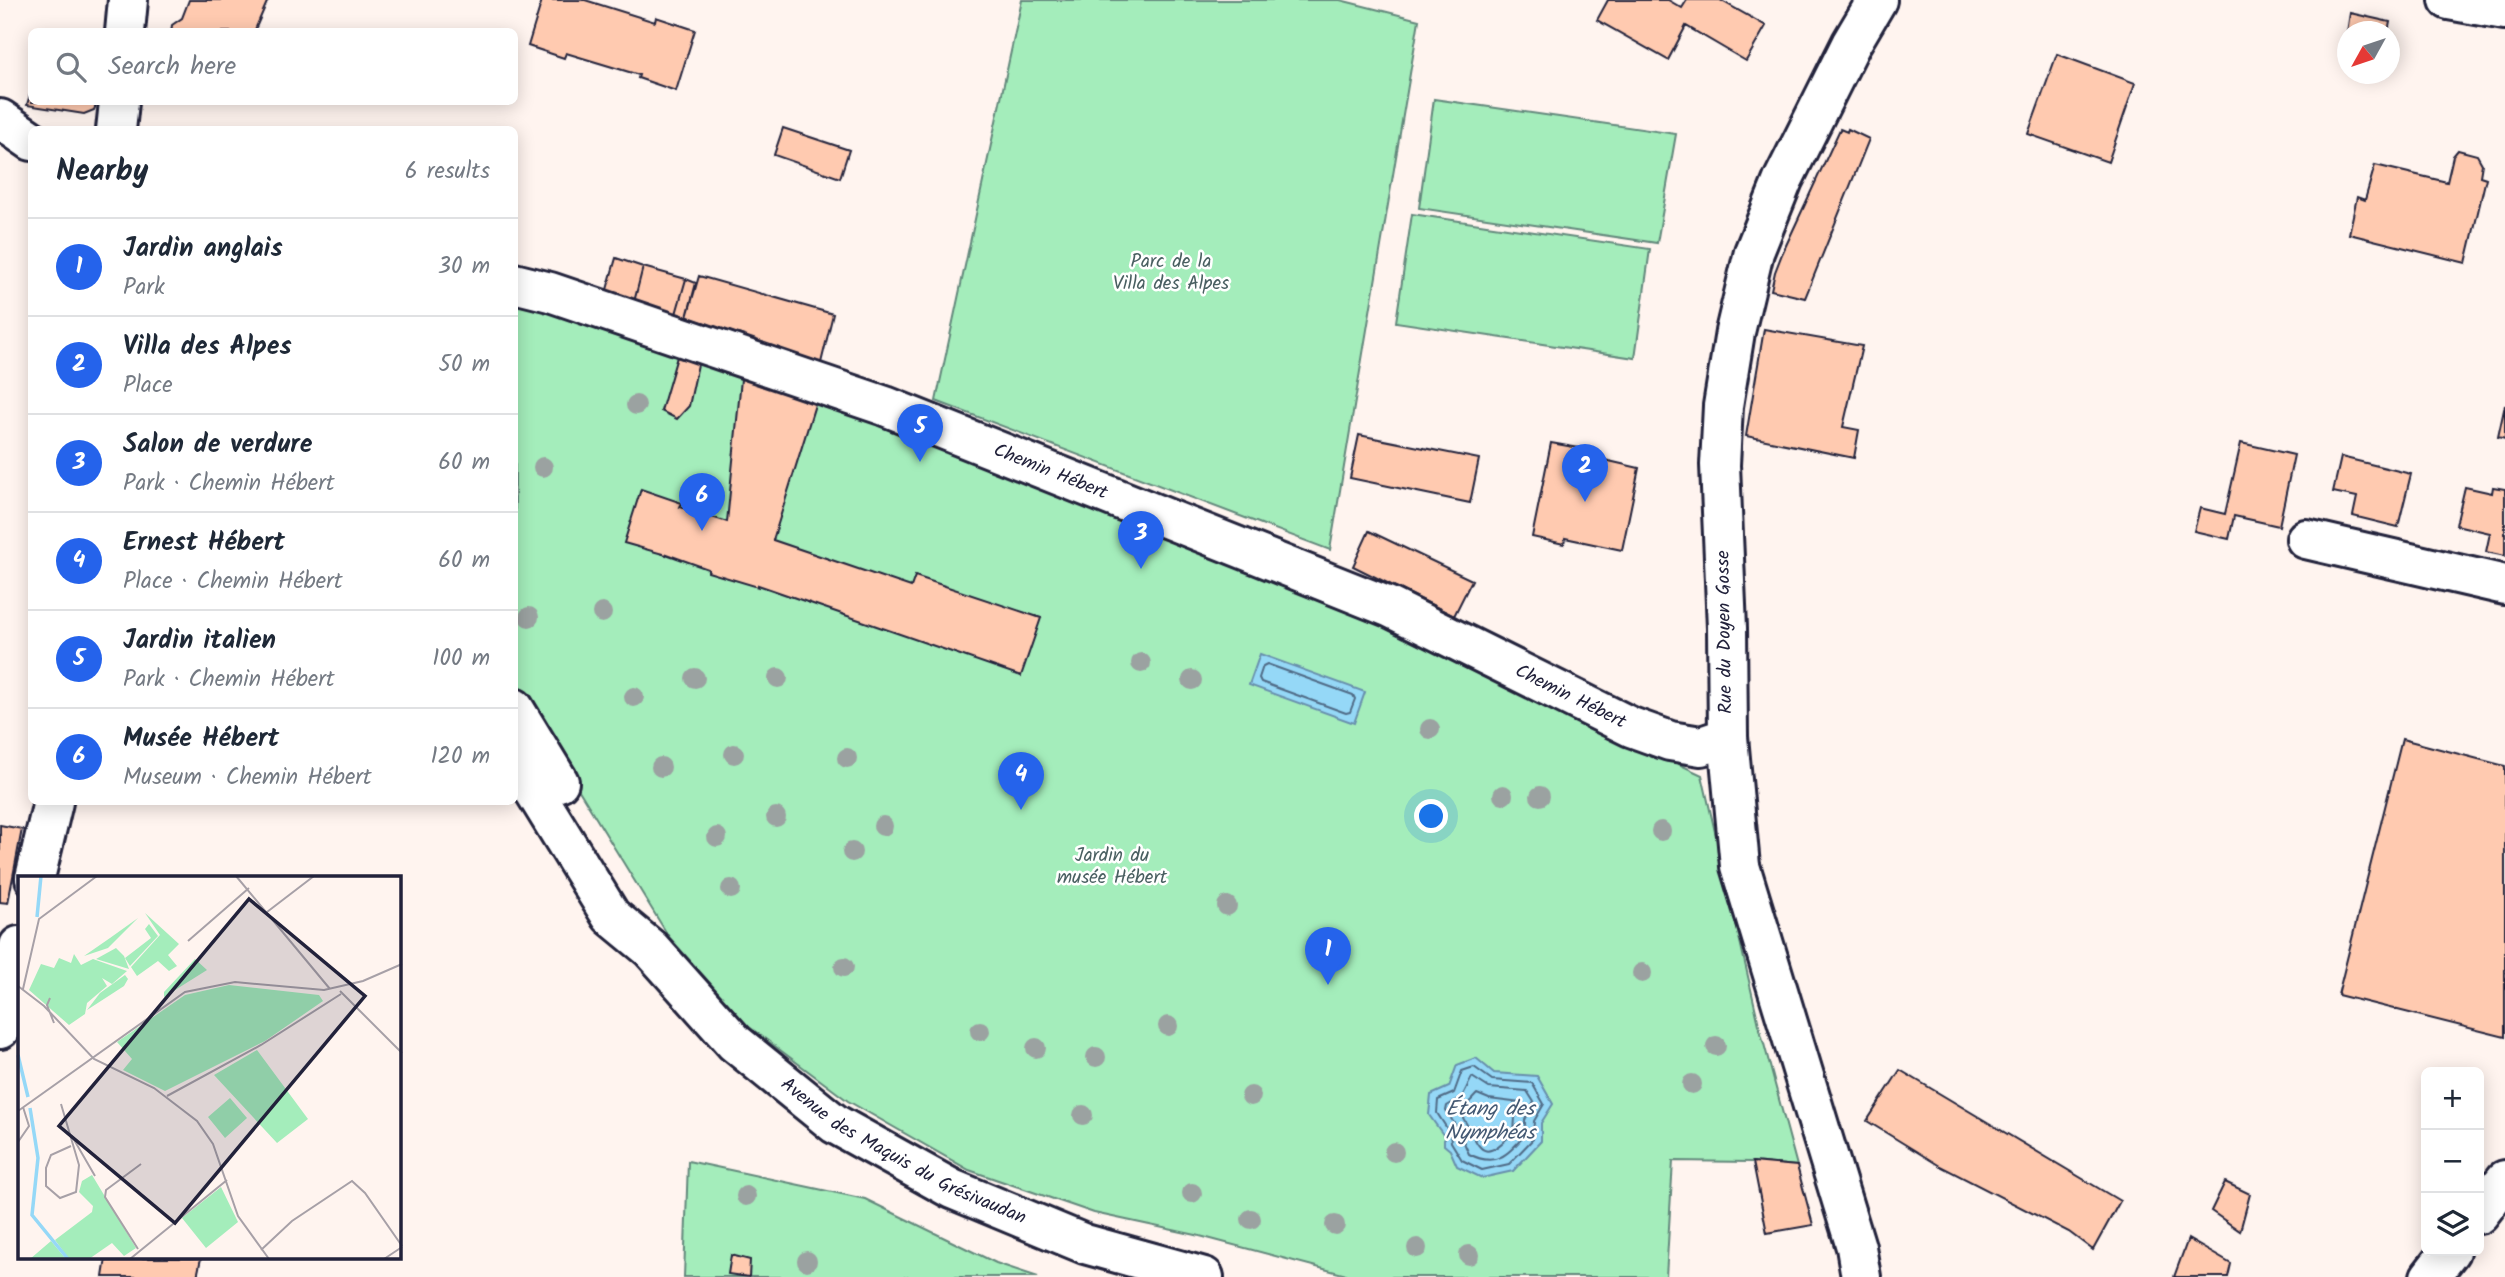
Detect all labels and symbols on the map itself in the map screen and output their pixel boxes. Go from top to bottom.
north arrow [2337,21,2400,84]
park label: Parc de la Villa des Alpes [1113,247,1229,299]
pin: 5 [897,404,943,462]
street label: Chemin Hébert [989,436,1113,508]
pin: 2 [1562,444,1608,502]
pin: 6 [679,473,725,531]
pin: 3 [1118,511,1164,569]
street label: Rue du Doyen Gosse [1709,549,1741,714]
street label: Chemin Hébert [1510,657,1632,737]
pin: 4 [998,752,1044,810]
your location [1414,799,1448,833]
park label: Jardin du musée Hébert [1057,841,1168,893]
inset map [18,876,401,1260]
pin: 1 [1305,927,1351,985]
street label: Avenue des Maquis du Grésivaudan [774,1070,1031,1233]
water label: Étang des Nymphéas [1445,1093,1537,1150]

